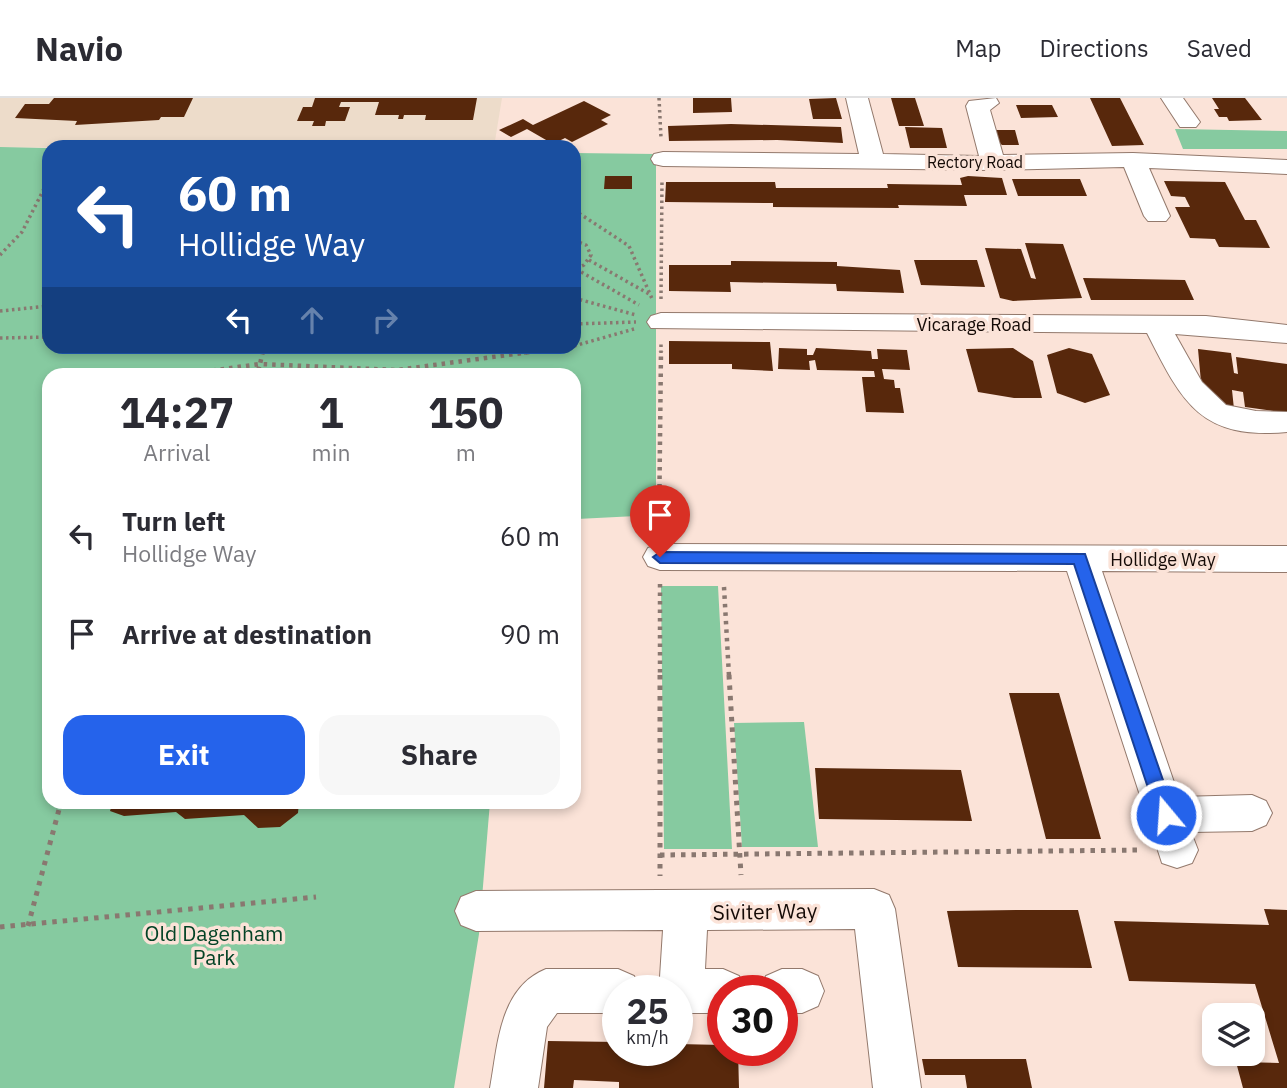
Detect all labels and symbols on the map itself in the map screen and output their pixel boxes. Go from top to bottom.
street label: Rectory Road [927,152,1023,172]
street label: Vicarage Road [916,313,1032,336]
pin [630,485,690,557]
street label: Hollidge Way [1110,548,1216,571]
position arrow [1129,778,1203,852]
street label: Siviter Way [712,896,818,926]
park label: Old Dagenham Park [145,919,283,971]
speed limit sign: 30 [707,975,798,1066]

